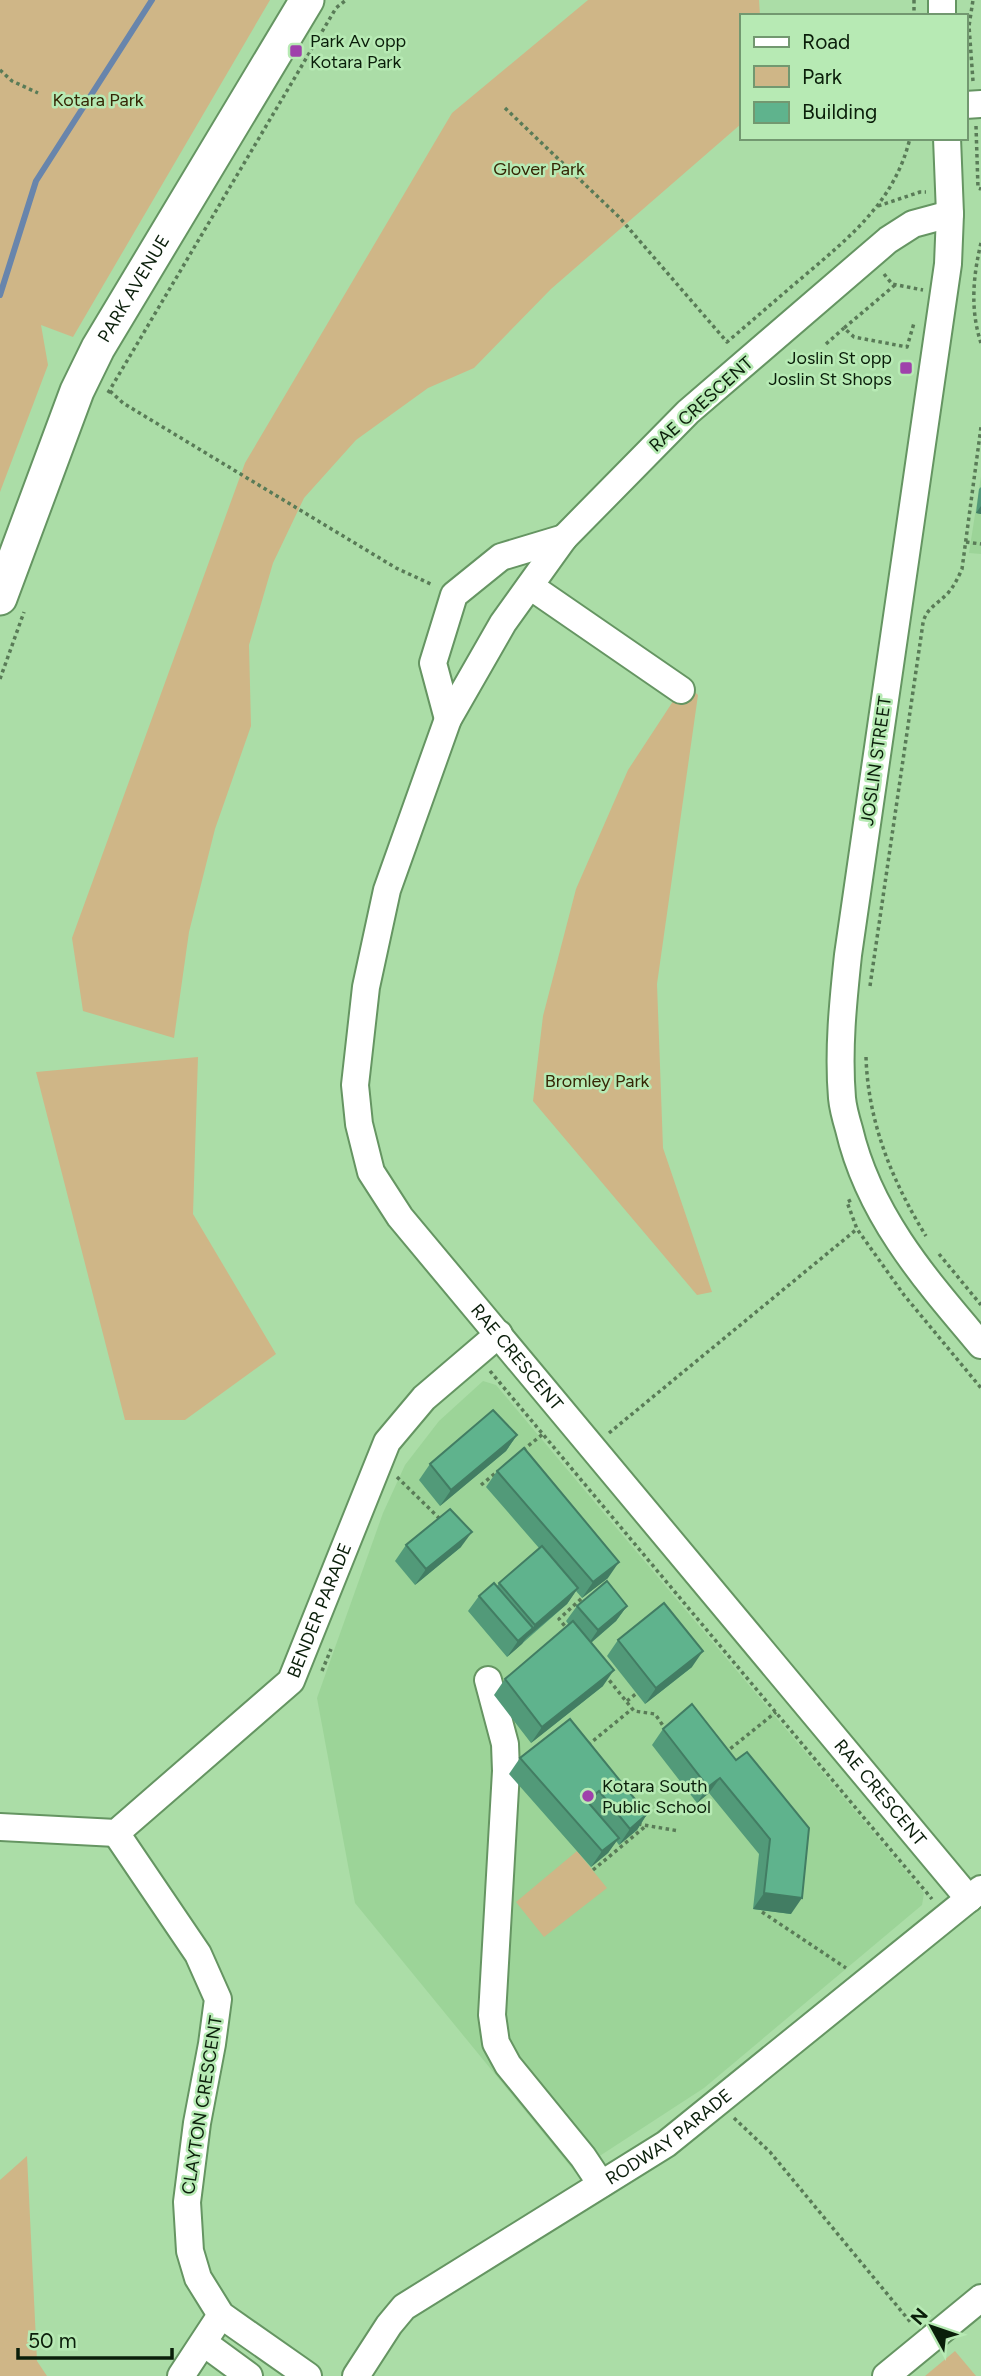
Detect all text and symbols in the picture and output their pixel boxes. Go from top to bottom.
legend [740,14,967,140]
text: Road [802,29,850,54]
place label: Park Av opp Kotara Park [310,30,406,73]
marker: Park Av opp Kotara Park [288,43,304,59]
text: Park [802,64,843,89]
park label: Kotara Park [52,89,144,111]
text: Building [802,99,877,124]
park label: Glover Park [493,158,585,180]
street label: PARK AVENUE [93,231,174,346]
place label: Joslin St opp Joslin St Shops [768,347,892,390]
street label: RAE CRESCENT [645,352,757,456]
marker: Joslin St opp Joslin St Shops [898,360,914,376]
street label: JOSLIN STREET [856,695,896,827]
park label: Bromley Park [545,1070,650,1092]
street label: RAE CRESCENT [466,1299,568,1415]
street label: BENDER PARADE [282,1540,356,1681]
street label: RAE CRESCENT [829,1735,931,1850]
place label: Kotara South Public School [602,1775,711,1818]
marker: Kotara South Public School [580,1788,596,1804]
street label: CLAYTON CRESCENT [177,2014,227,2196]
street label: RODWAY PARADE [602,2084,736,2190]
north arrow [897,2292,967,2362]
text: N [906,2303,933,2329]
scale bar [18,2316,172,2360]
text: 50 m [28,2328,77,2353]

